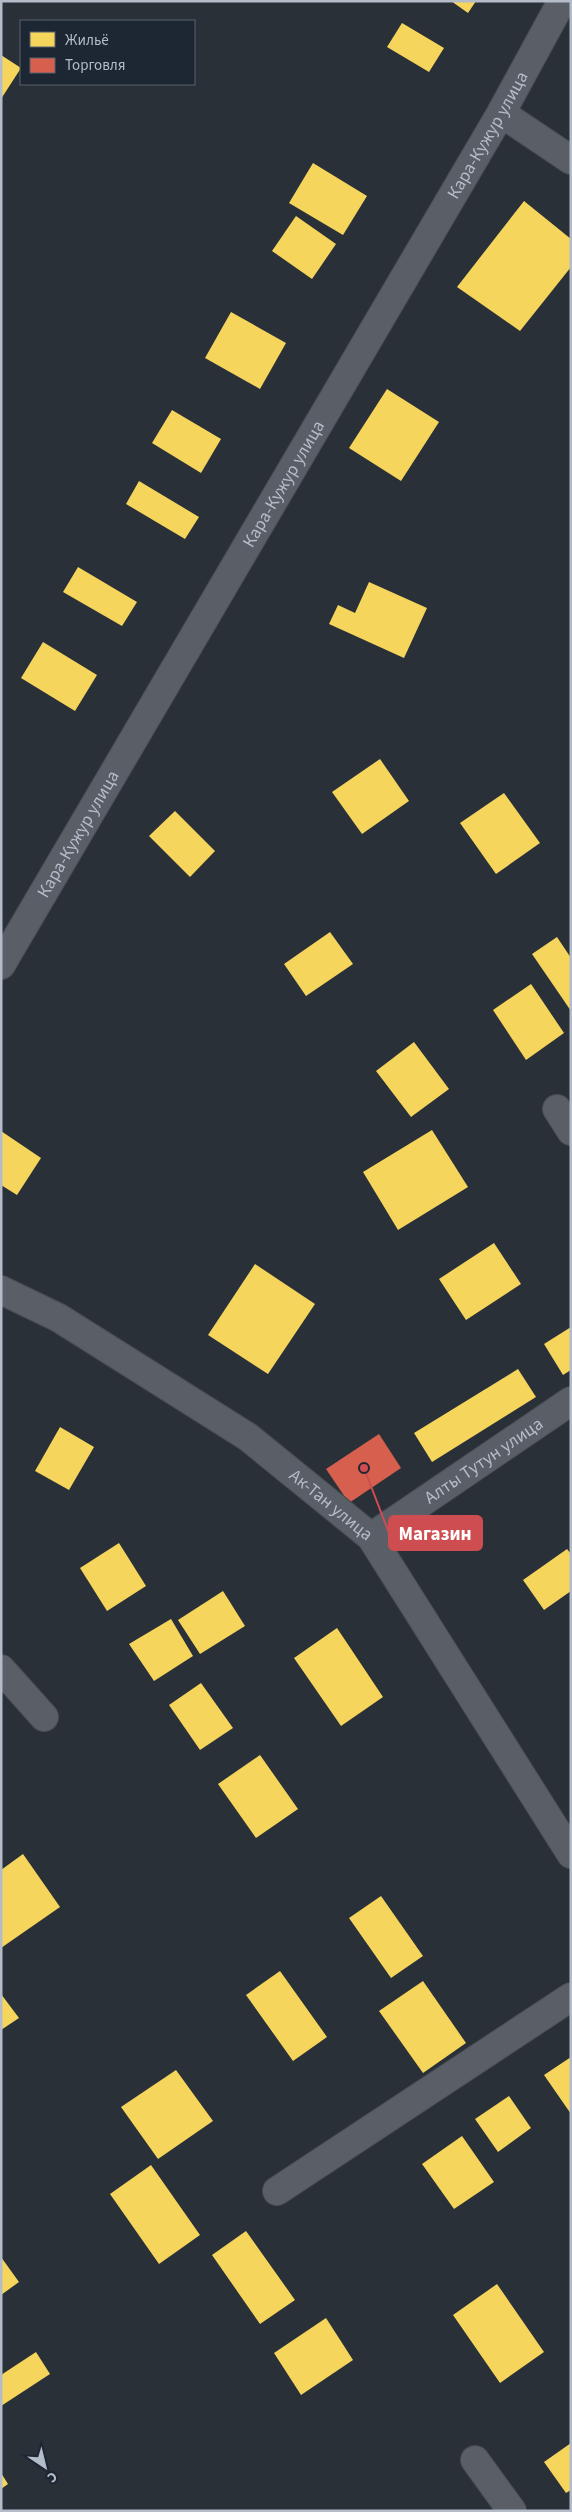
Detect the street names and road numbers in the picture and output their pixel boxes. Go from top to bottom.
street label: Кара-Кужур улица [441,67,534,204]
street label: Кара-Кужур улица [236,415,331,552]
street label: Кара-Кужур улица [31,766,125,902]
street label: Алты Тутун улица [419,1411,548,1510]
street label: Ак-Тан улица [284,1463,378,1546]

